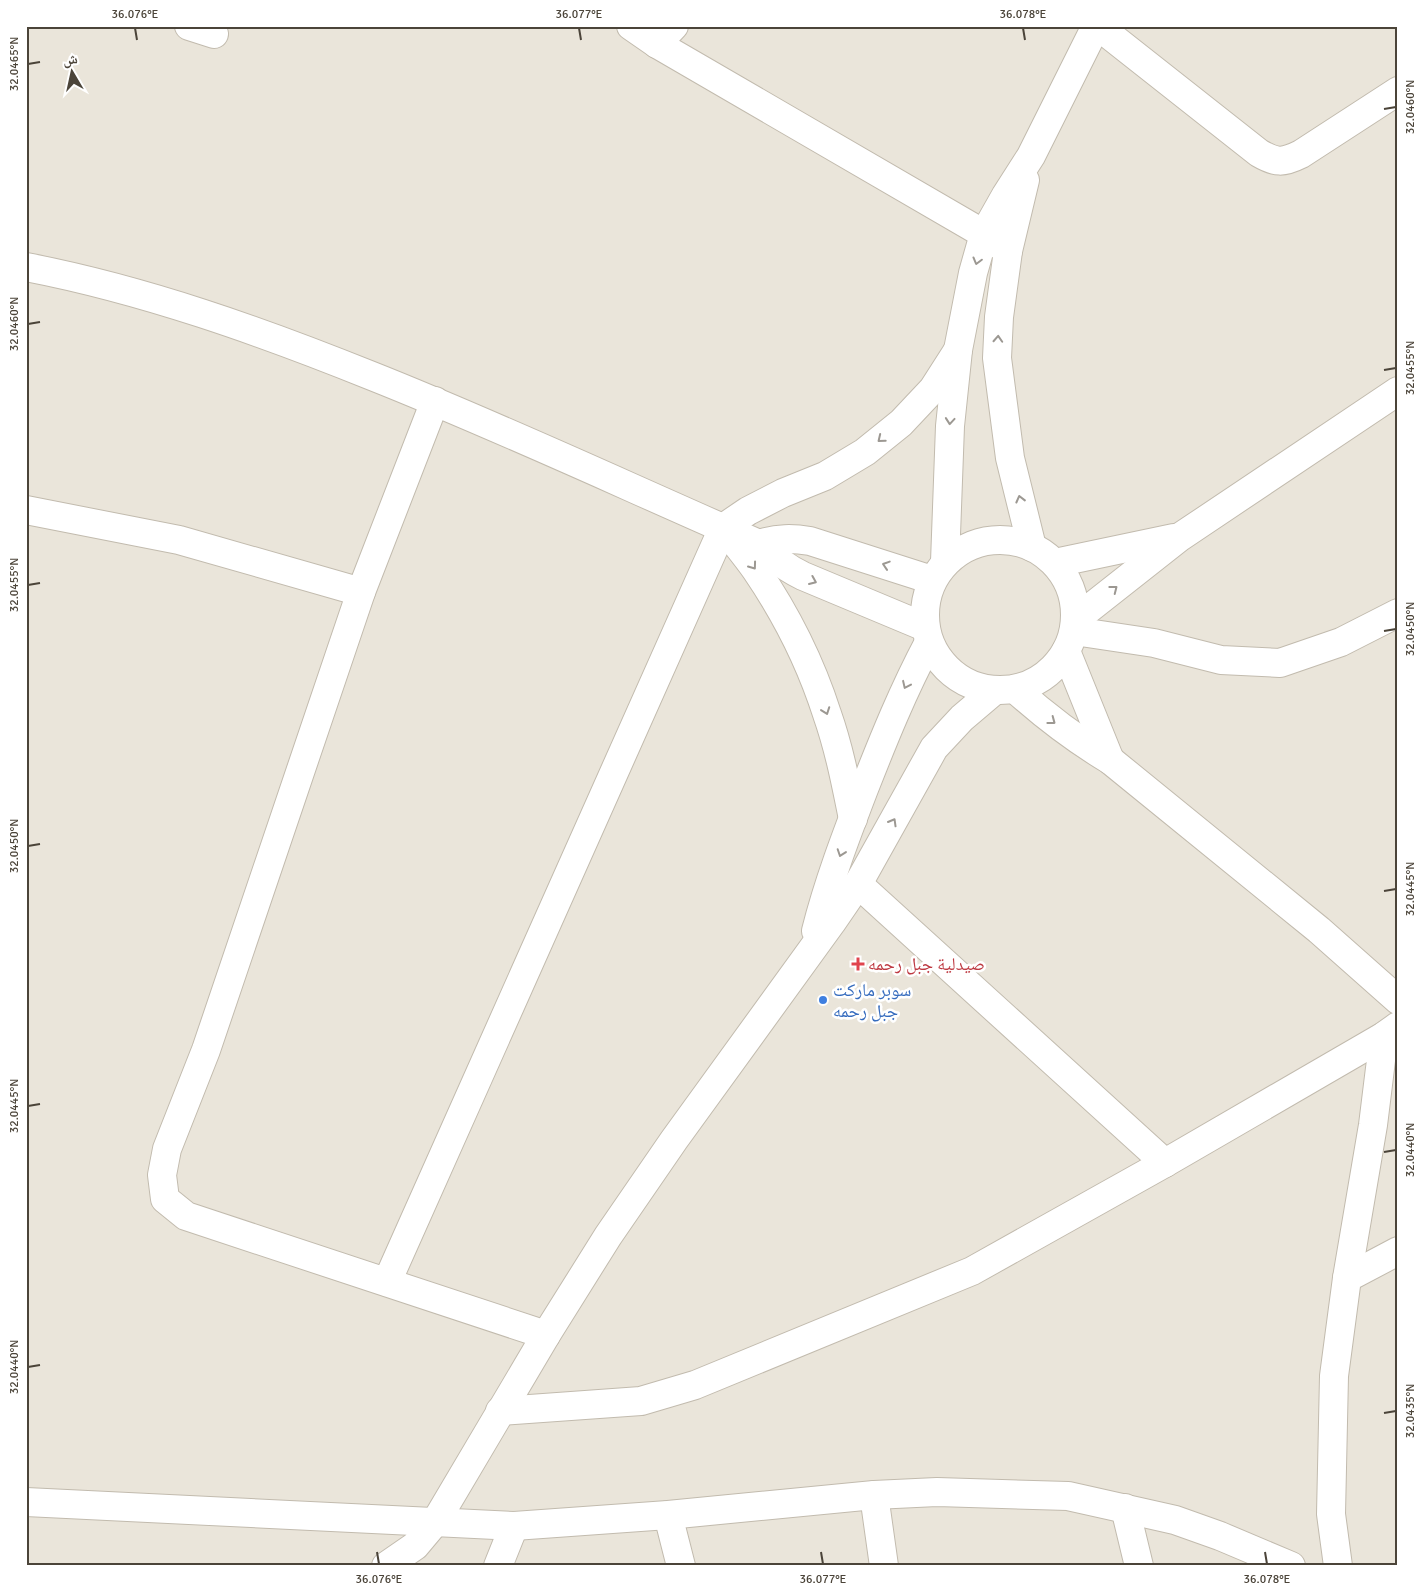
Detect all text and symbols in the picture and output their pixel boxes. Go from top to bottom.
text: 36.076°E [112,7,159,22]
text: 36.077°E [556,7,603,22]
text: 36.078°E [1000,7,1047,22]
text: 32.0465°N [7,37,22,91]
north arrow [48,48,98,98]
text: ش [61,50,79,69]
text: 32.0460°N [1403,80,1418,134]
one-way arrow [972,256,982,264]
text: 32.0460°N [7,297,22,351]
one-way arrow [992,335,1003,343]
text: 32.0455°N [1403,341,1418,395]
one-way arrow [945,417,956,425]
one-way arrow [878,434,887,442]
one-way arrow [1016,496,1026,504]
text: 32.0455°N [7,558,22,612]
one-way arrow [747,560,756,570]
one-way arrow [882,561,891,571]
one-way arrow [808,574,817,585]
one-way arrow [1108,586,1117,594]
text: 32.0450°N [1403,602,1418,656]
one-way arrow [902,680,912,689]
one-way arrow [820,706,830,715]
one-way arrow [1046,716,1055,724]
one-way arrow [887,818,897,827]
text: 32.0450°N [7,819,22,873]
one-way arrow [837,848,847,856]
text: 32.0445°N [1403,862,1418,916]
place label: صيدلية جبل رحمه [868,953,985,975]
marker: صيدلية جبل رحمه [852,958,864,970]
place label: سوبر ماركت جبل رحمه [833,979,911,1022]
marker: سوبر ماركت جبل رحمه [817,994,829,1006]
text: 32.0445°N [7,1079,22,1133]
text: 32.0440°N [1403,1123,1418,1177]
text: 32.0440°N [7,1340,22,1394]
text: 32.0435°N [1403,1384,1418,1438]
text: 36.076°E [356,1572,403,1587]
text: 36.077°E [800,1572,847,1587]
text: 36.078°E [1244,1572,1291,1587]

